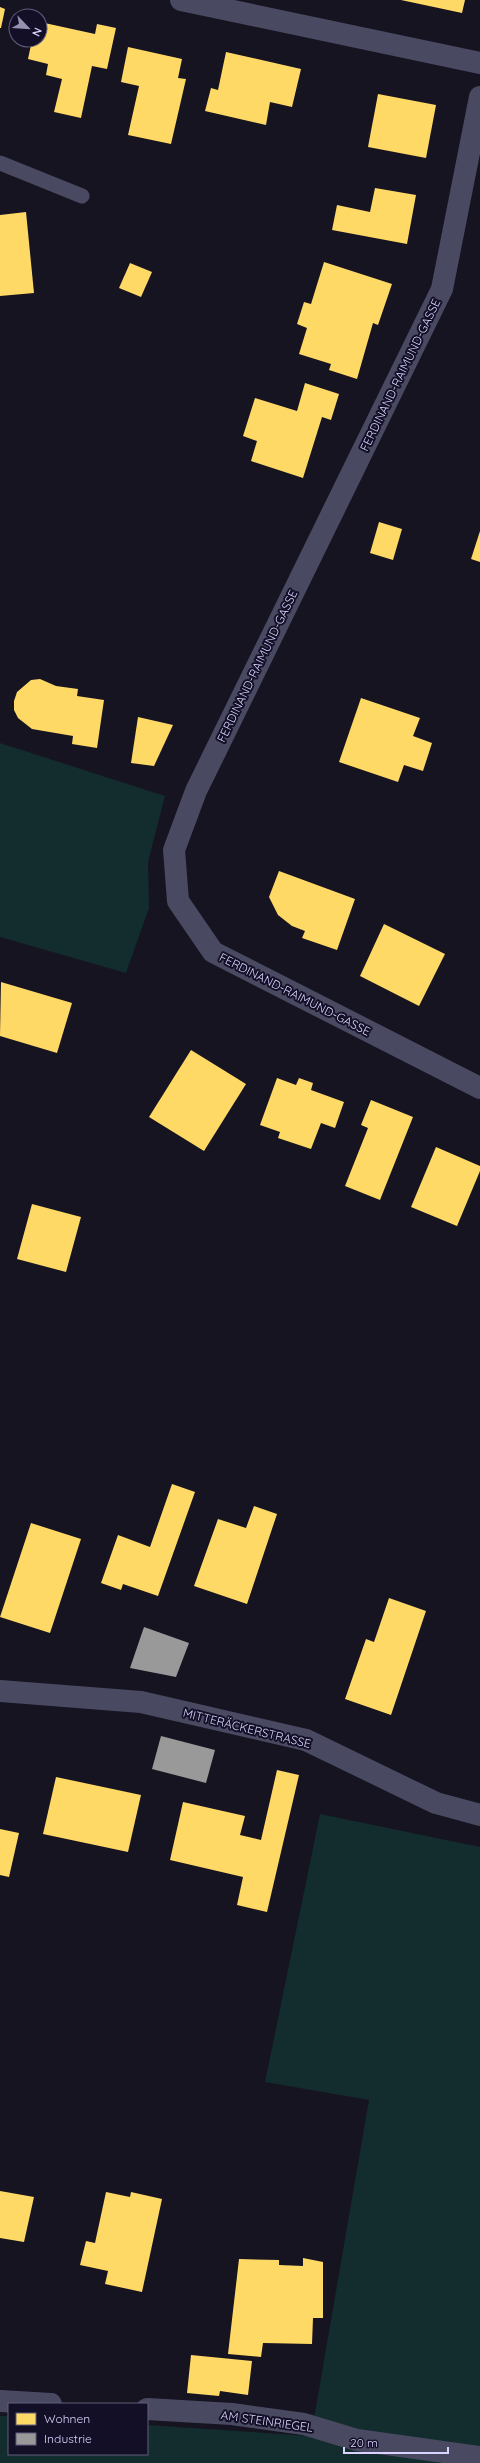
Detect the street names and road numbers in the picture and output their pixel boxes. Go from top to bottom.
street label: FERDINAND-RAIMUND-GASSE [357,296,444,454]
street label: FERDINAND-RAIMUND-GASSE [214,587,301,745]
street label: FERDINAND-RAIMUND-GASSE [217,949,373,1039]
street label: MITTERÄCKERSTRASSE [181,1705,313,1751]
street label: AM STEINRIEGEL [220,2407,315,2435]

